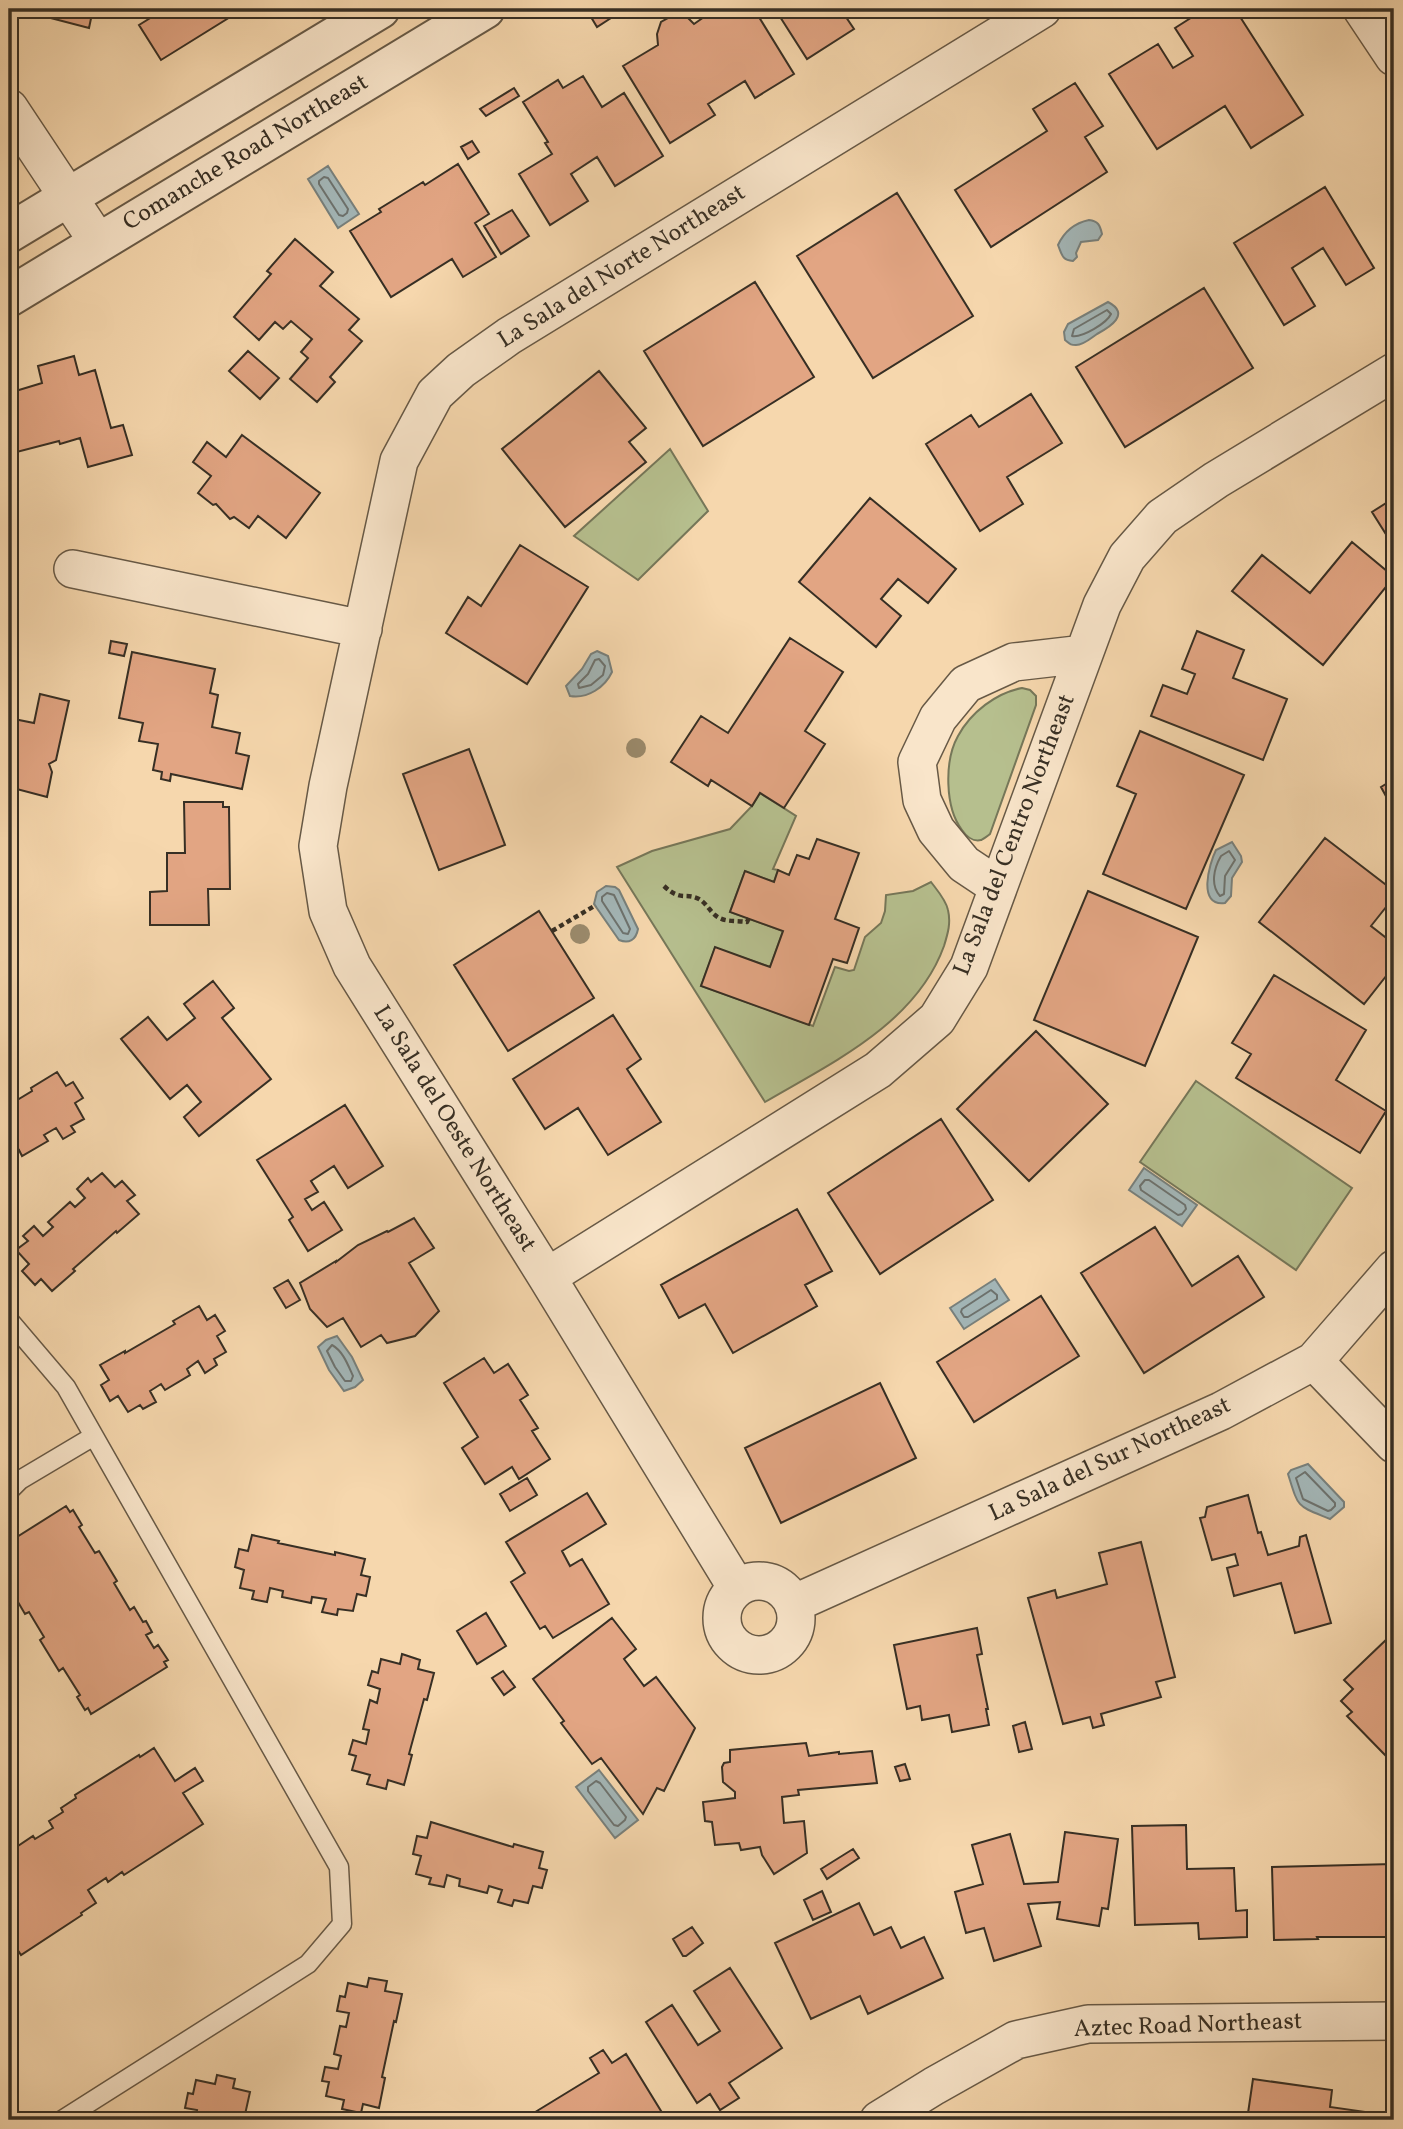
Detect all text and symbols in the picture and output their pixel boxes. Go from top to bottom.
street label: Comanche Road Northeast [117,66,375,240]
street label: La Sala del Norte Northeast [491,177,753,357]
street label: La Sala del Centro Northeast [946,689,1084,981]
street label: La Sala del Oeste Northeast [364,999,544,1259]
street label: La Sala del Sur Northeast [984,1389,1236,1531]
street label: Aztec Road Northeast [1073,2005,1303,2047]

